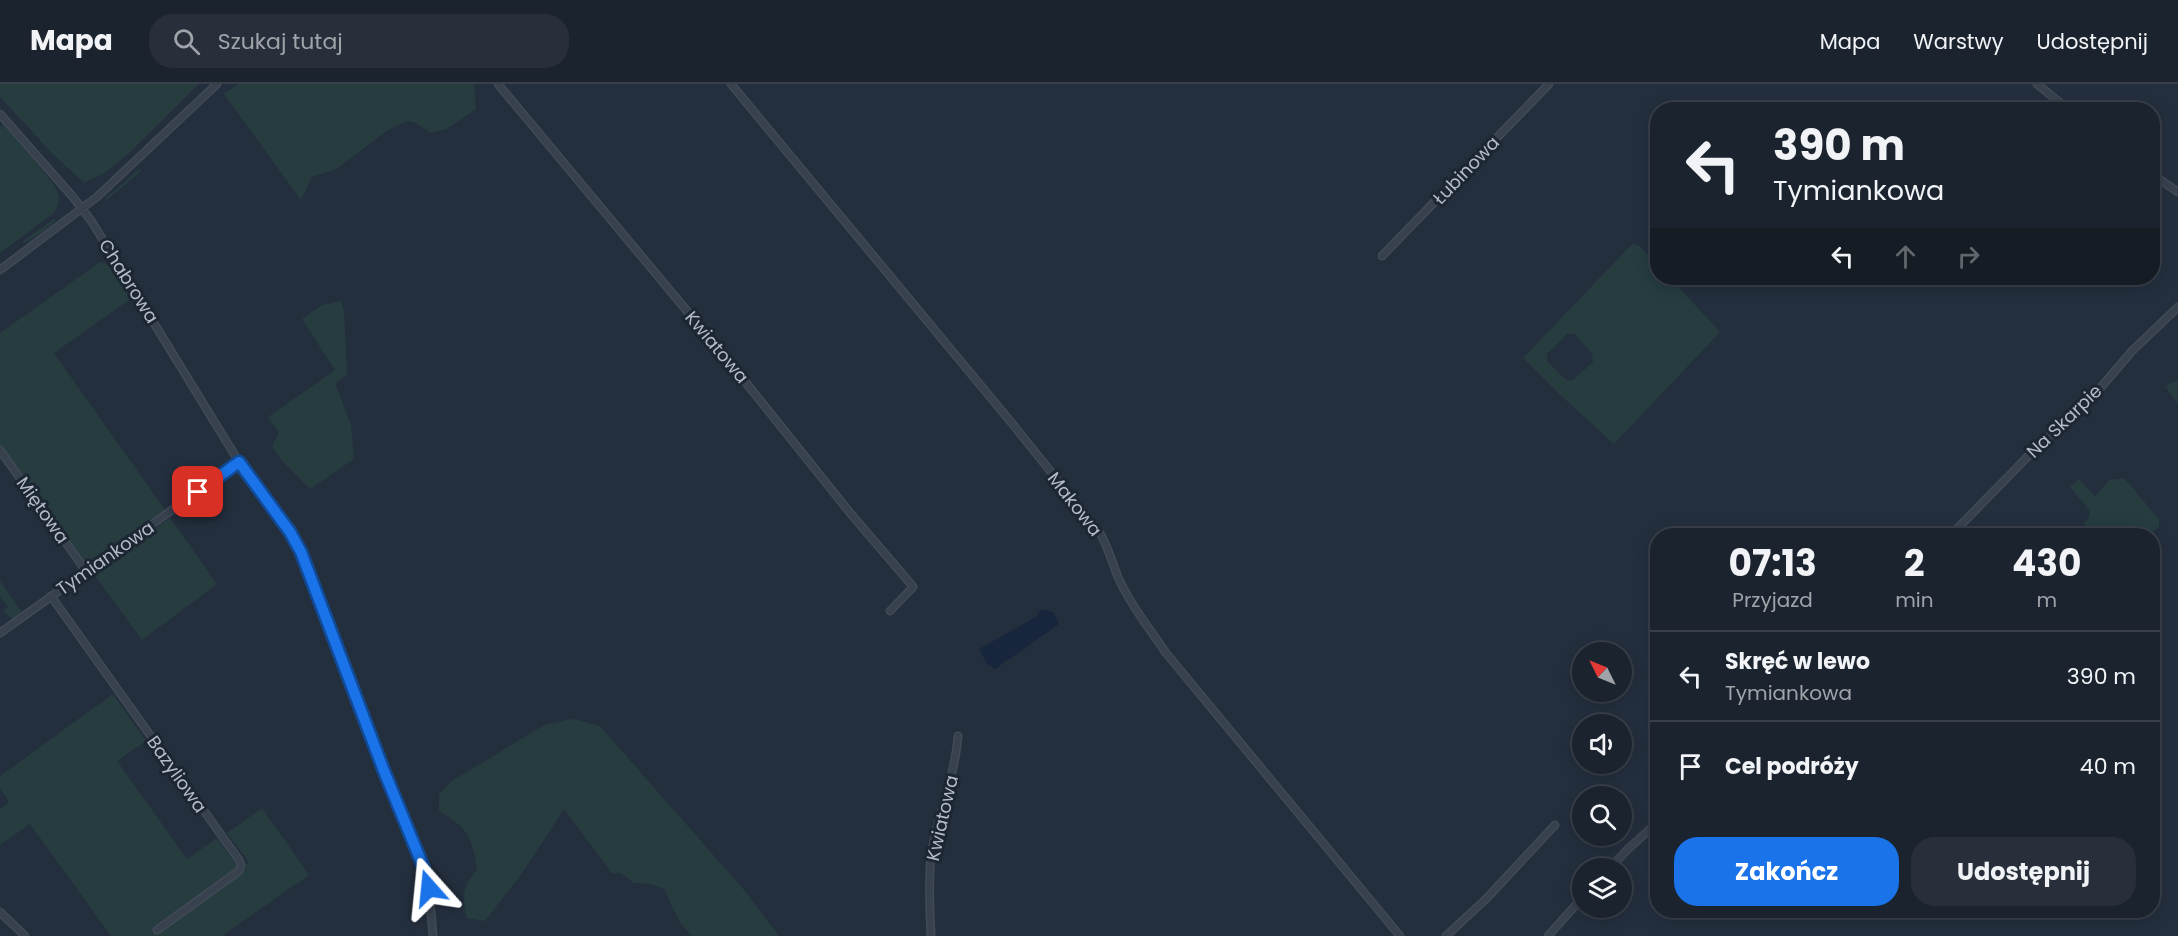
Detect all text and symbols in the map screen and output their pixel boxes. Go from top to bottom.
search box [149,14,569,68]
text: Mapa [30,21,113,60]
icon: search [170,25,203,58]
text: Szukaj tutaj [218,26,343,57]
text: Mapa [1820,27,1880,56]
text: Warstwy [1913,27,2004,56]
text: Udostępnij [2037,27,2148,56]
text: 390 m [1773,116,1905,175]
icon: left [1674,126,1752,204]
street label: Łubinowa [1427,130,1505,210]
text: Tymiankowa [1773,172,1944,209]
street label: Chabrowa [93,234,165,328]
icon: left [1826,240,1859,273]
icon: ahead [1889,240,1922,273]
icon: right [1952,240,1985,273]
street label: Kwiatowa [679,306,755,388]
street label: Na Skarpie [2021,379,2107,463]
pin [172,466,223,517]
street label: Makowa [1042,467,1108,541]
street label: Miętowa [11,472,75,548]
icon: arrive [181,475,214,508]
street label: Tymiankowa [51,515,159,601]
text: 07:13 [1728,538,1817,589]
text: 2 [1904,538,1925,589]
text: 430 [2012,538,2082,589]
text: Przyjazd [1732,586,1813,614]
text: min [1895,586,1933,614]
text: m [2036,586,2057,614]
north arrow [1572,642,1632,702]
map controls [1572,642,1632,918]
text: Skręć w lewo [1725,646,1870,677]
icon: left [1674,660,1707,693]
text: 390 m [2067,661,2136,692]
text: Tymiankowa [1725,679,1852,707]
button: sound [1572,714,1632,774]
street label: Bazyliowa [141,730,213,818]
icon: arrive [1674,750,1707,783]
text: Cel podróży [1725,751,1859,782]
text: 40 m [2080,751,2136,782]
street label: Kwiatowa [920,773,964,863]
button: search [1572,786,1632,846]
button: Zakończ [1674,837,1899,906]
button: Udostępnij [1911,837,2136,906]
position arrow [397,856,461,920]
button: layers [1572,858,1632,918]

